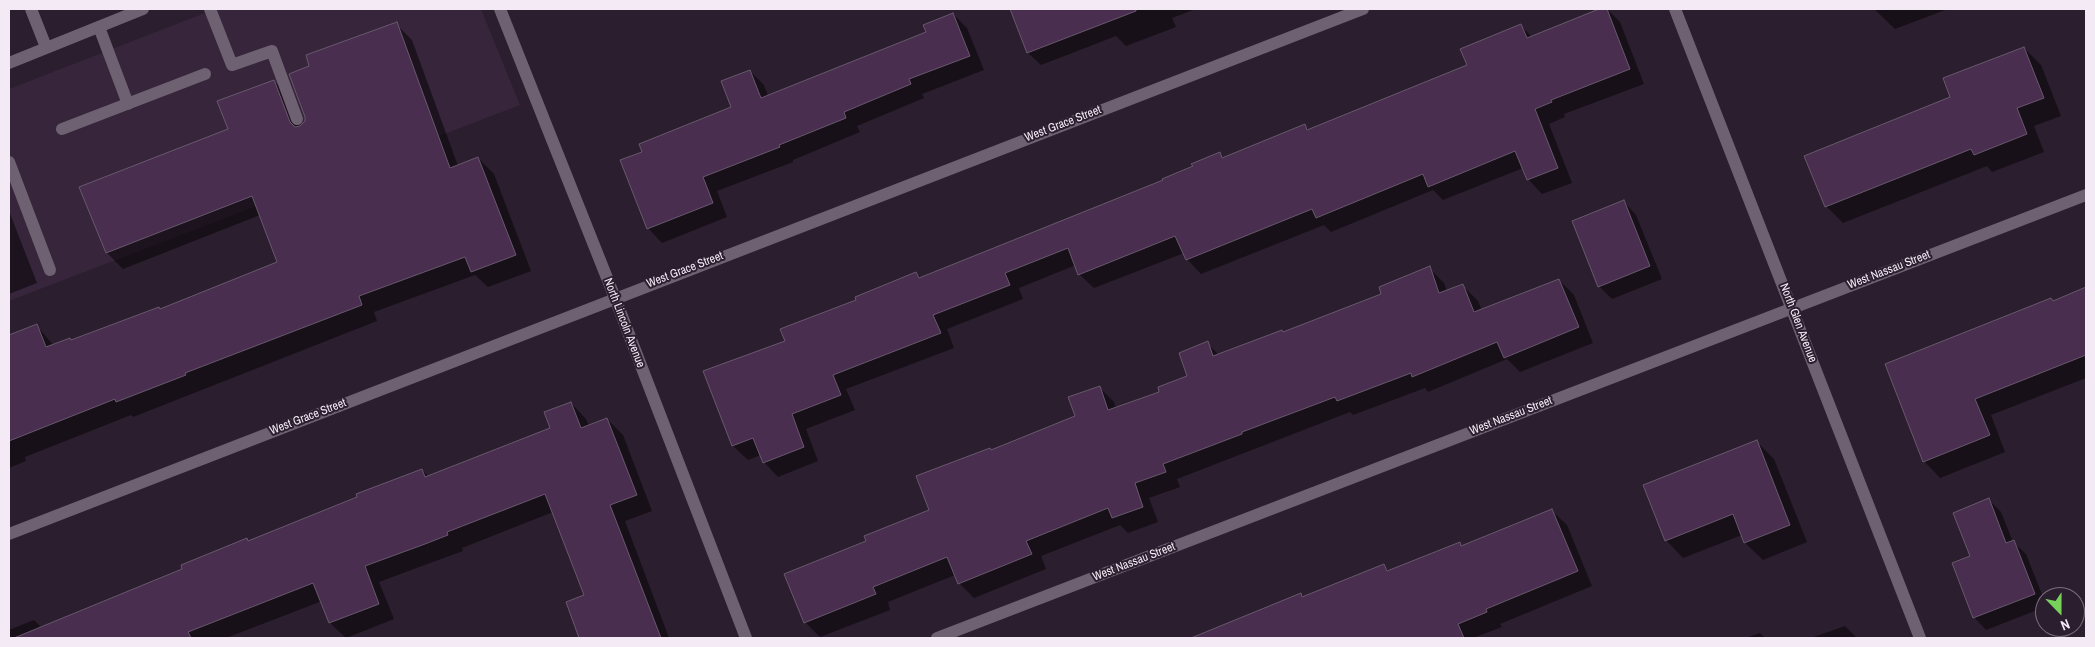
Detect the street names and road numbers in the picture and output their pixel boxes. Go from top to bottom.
street label: West Grace Street [1023,103,1103,145]
street label: West Nassau Street [1846,248,1932,292]
street label: West Grace Street [645,249,725,291]
street label: North Lincoln Avenue [600,276,648,370]
street label: North Glen Avenue [1776,281,1820,365]
street label: West Nassau Street [1468,394,1554,438]
street label: West Grace Street [268,396,348,438]
street label: West Nassau Street [1091,540,1177,584]

